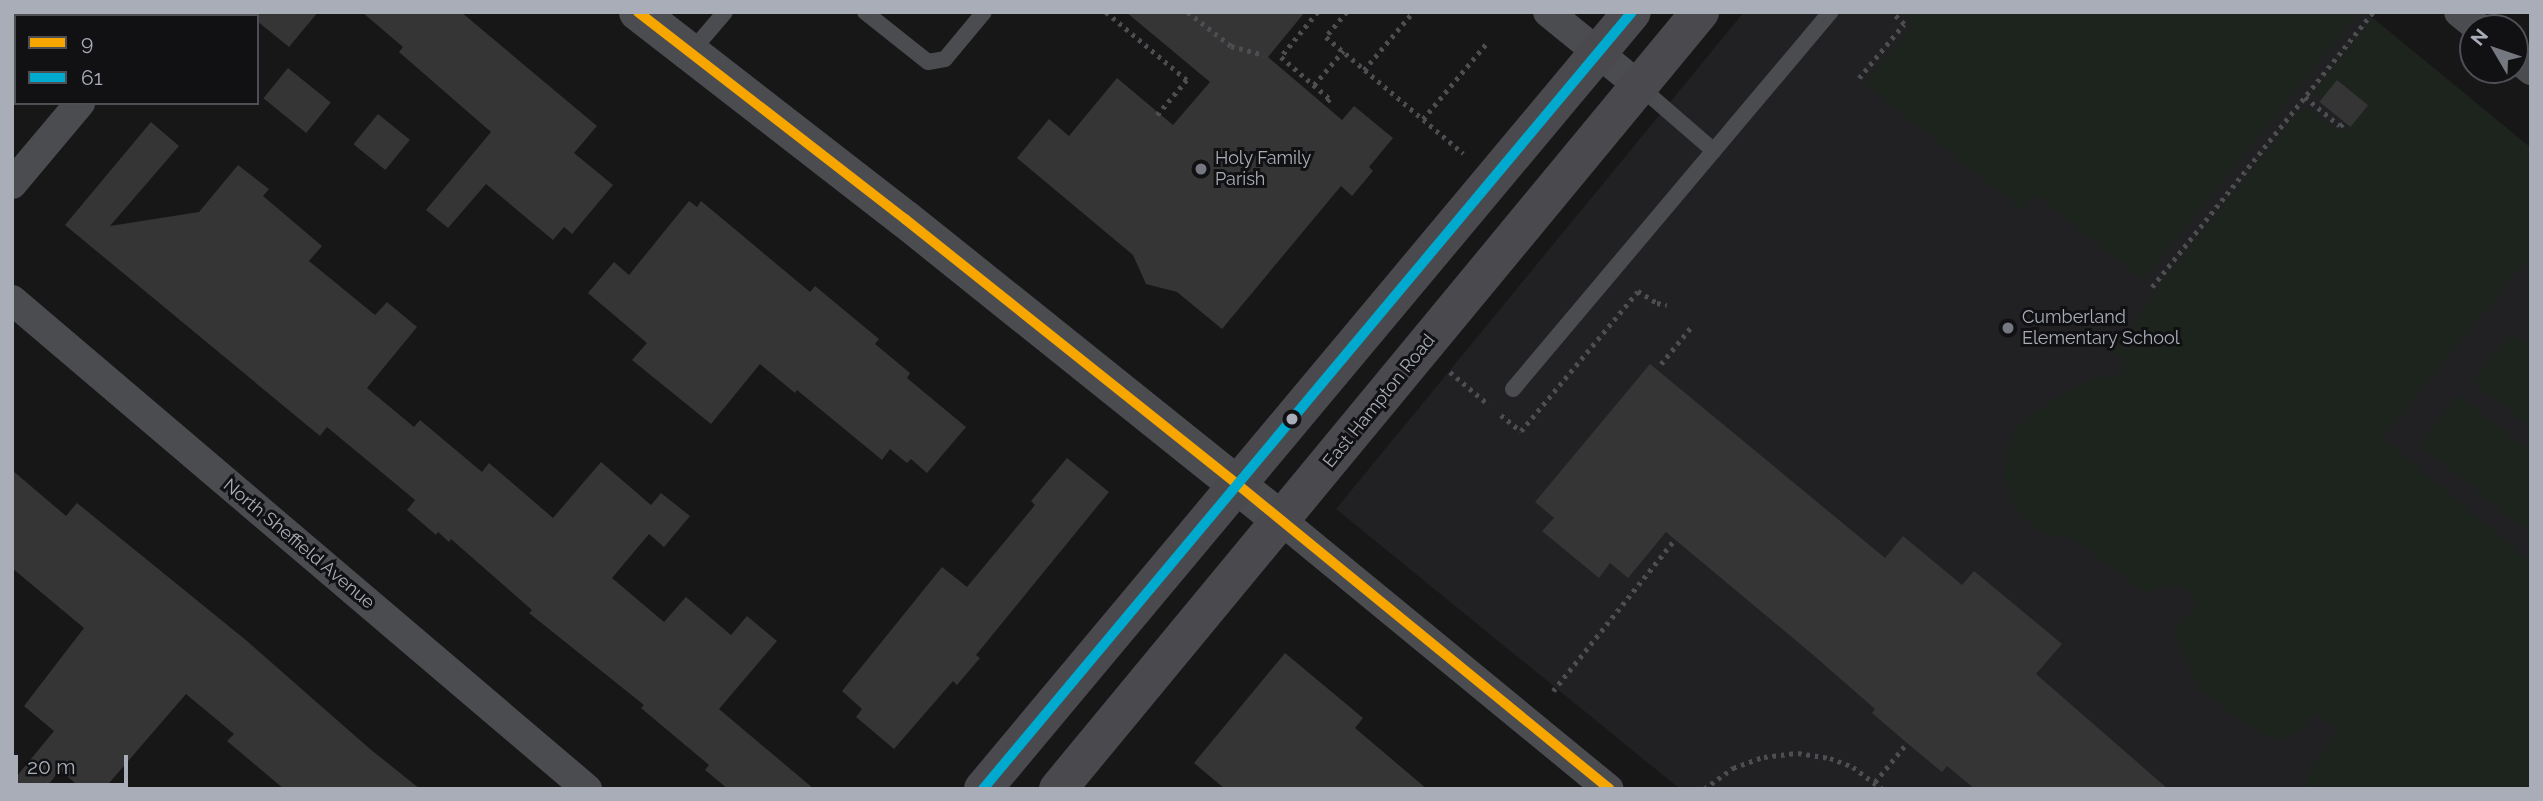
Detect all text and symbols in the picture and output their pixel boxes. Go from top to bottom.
legend [14,14,259,105]
north arrow [2459,14,2529,84]
text: N [2466,24,2492,50]
text: 9 [81,30,93,55]
text: 61 [81,65,103,90]
place label: Holy Family Parish [1215,148,1312,190]
marker: Holy Family Parish [1193,161,1209,177]
place label: Cumberland Elementary School [2022,307,2180,350]
marker: Cumberland Elementary School [2000,320,2016,336]
street label: East Hampton Road [1319,330,1439,472]
unlabelled marker [1285,412,1299,426]
street label: North Sheffield Avenue [219,474,379,614]
scale bar [18,742,131,786]
text: 20 m [27,754,75,779]

